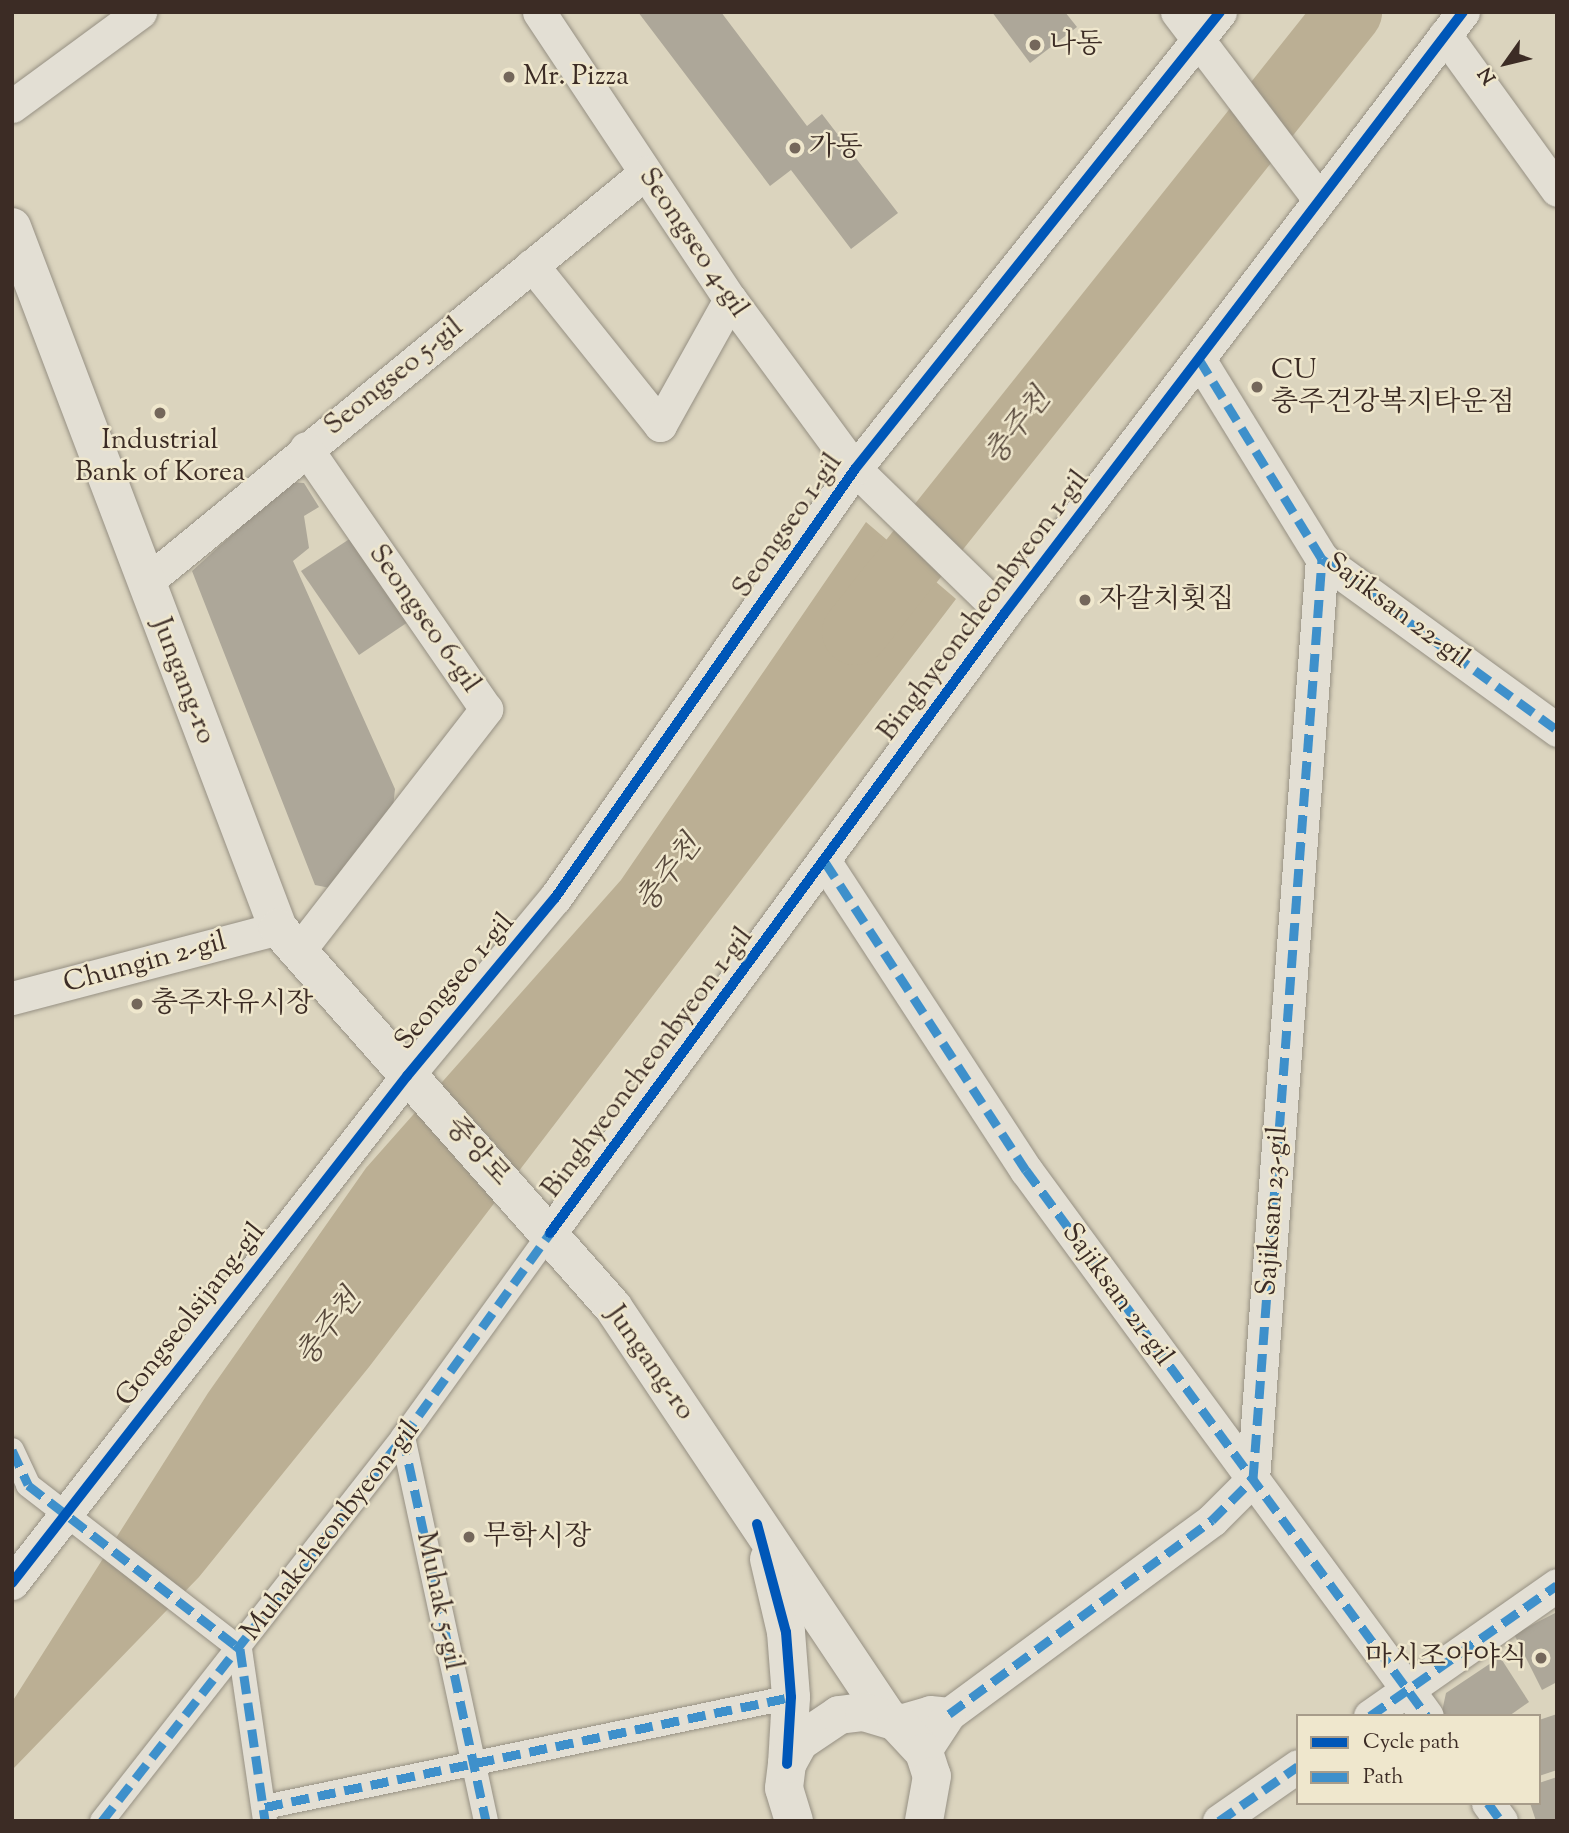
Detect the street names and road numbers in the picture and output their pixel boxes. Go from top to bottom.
street label: Seongseo 4-gil [631,162,755,324]
street label: Seongseo 5-gil [318,311,470,443]
street label: Seongseo 1-gil [726,447,850,605]
street label: Binghyeoncheonbyeon 1-gil [871,464,1097,748]
street label: Seongseo 6-gil [361,538,487,700]
street label: Sajiksan 22-gil [1318,546,1476,676]
street label: Jungang-ro [144,613,222,749]
street label: Seongseo 1-gil [388,907,522,1057]
street label: Binghyeoncheonbyeon 1-gil [535,921,761,1205]
street label: Chungin 2-gil [60,925,230,1001]
street label: 중앙로 [437,1111,517,1193]
street label: Sajiksan 23-gil [1250,1125,1296,1297]
street label: Gongseolsijang-gil [109,1217,273,1413]
street label: Sajiksan 21-gil [1054,1217,1180,1373]
street label: Jungang-ro [598,1299,702,1427]
street label: Muhakcheonbyeon-gil [235,1414,427,1648]
street label: Muhak 5-gil [408,1529,470,1673]

